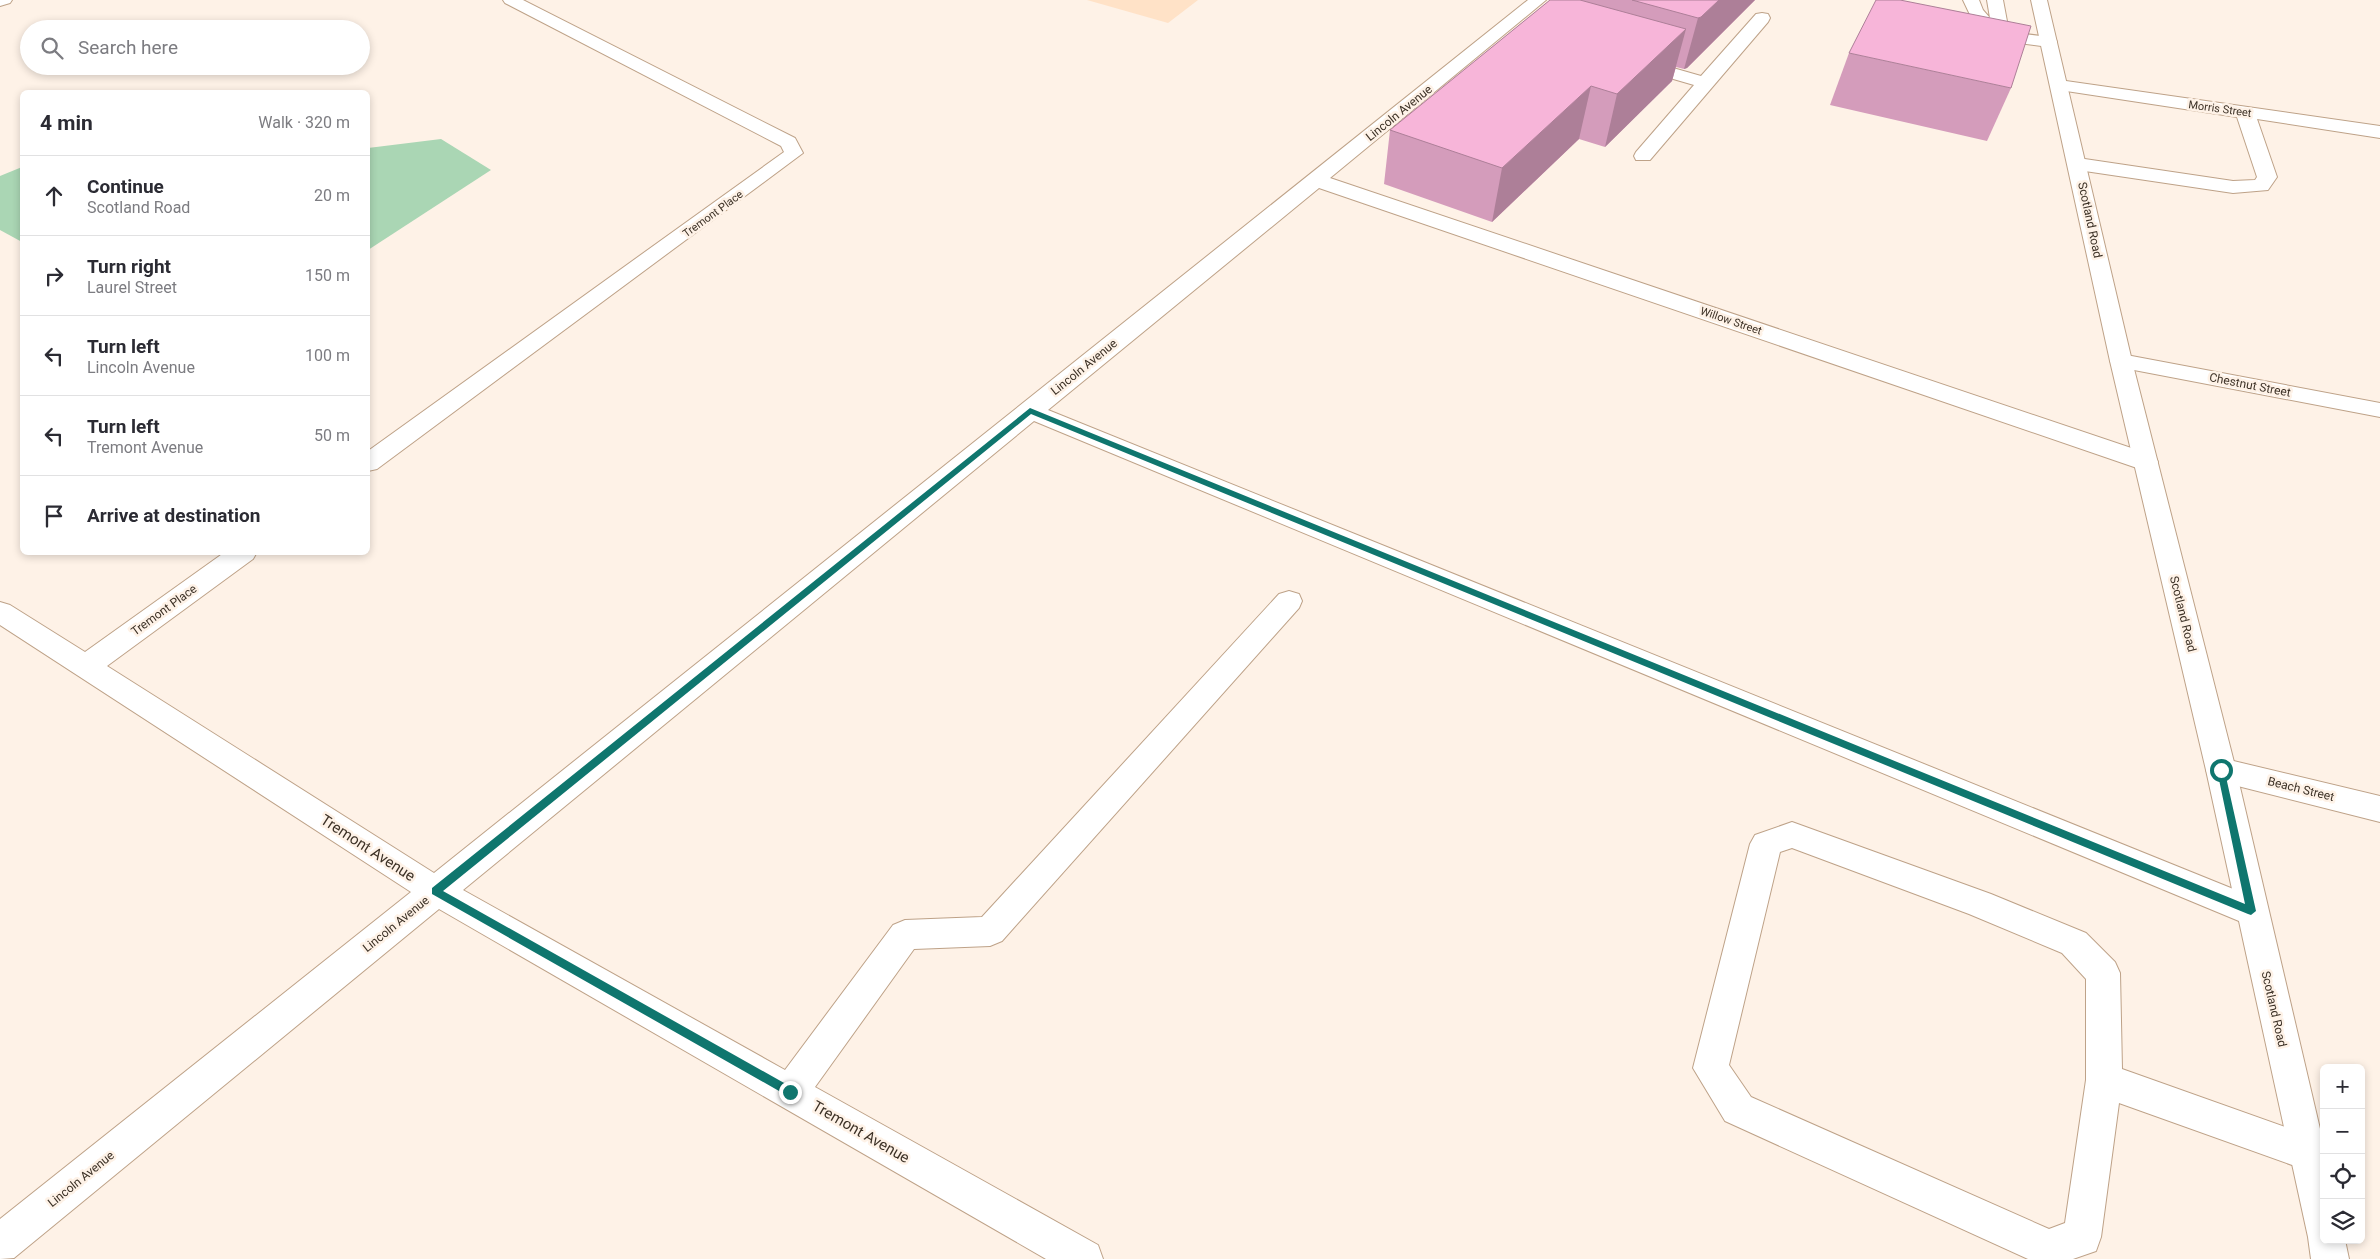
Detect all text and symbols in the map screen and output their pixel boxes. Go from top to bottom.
search box [20,20,370,75]
icon: search [38,34,66,62]
text: Search here [78,36,178,59]
street label: Lincoln Avenue [1363,82,1435,144]
street label: Morris Street [2188,98,2253,120]
text: 4 min [40,111,93,135]
text: Walk · 320 m [258,113,350,132]
text: Continue [87,175,164,198]
street label: Scotland Road [2075,181,2105,259]
icon: ahead [40,182,68,210]
text: 20 m [314,186,350,205]
street label: Tremont Place [680,188,746,240]
text: Scotland Road [87,198,190,217]
text: Turn right [87,255,171,278]
icon: right [40,262,68,290]
text: 150 m [305,266,350,285]
text: Laurel Street [87,278,177,297]
street label: Willow Street [1699,304,1764,338]
text: Turn left [87,335,160,358]
street label: Lincoln Avenue [1048,336,1120,398]
icon: left [40,342,68,370]
text: 100 m [305,346,350,365]
text: Lincoln Avenue [87,358,195,377]
street label: Chestnut Street [2208,370,2292,400]
text: Turn left [87,415,160,438]
icon: left [40,422,68,450]
text: 50 m [314,426,350,445]
text: Tremont Avenue [87,438,203,457]
icon: arrive [40,502,68,530]
text: Arrive at destination [87,504,260,527]
street label: Scotland Road [2167,575,2199,653]
street label: Tremont Place [128,582,200,638]
route start [2210,759,2233,782]
street label: Beach Street [2266,774,2336,804]
street label: Tremont Avenue [317,811,419,885]
street label: Lincoln Avenue [360,893,432,955]
street label: Scotland Road [2258,970,2290,1048]
map controls [2320,1064,2365,1244]
button: + [2320,1064,2365,1109]
route end [779,1081,802,1104]
street label: Tremont Avenue [809,1097,913,1167]
button: − [2320,1109,2365,1154]
street label: Lincoln Avenue [45,1148,117,1210]
button: locate [2320,1154,2365,1199]
button: layers [2320,1199,2365,1244]

